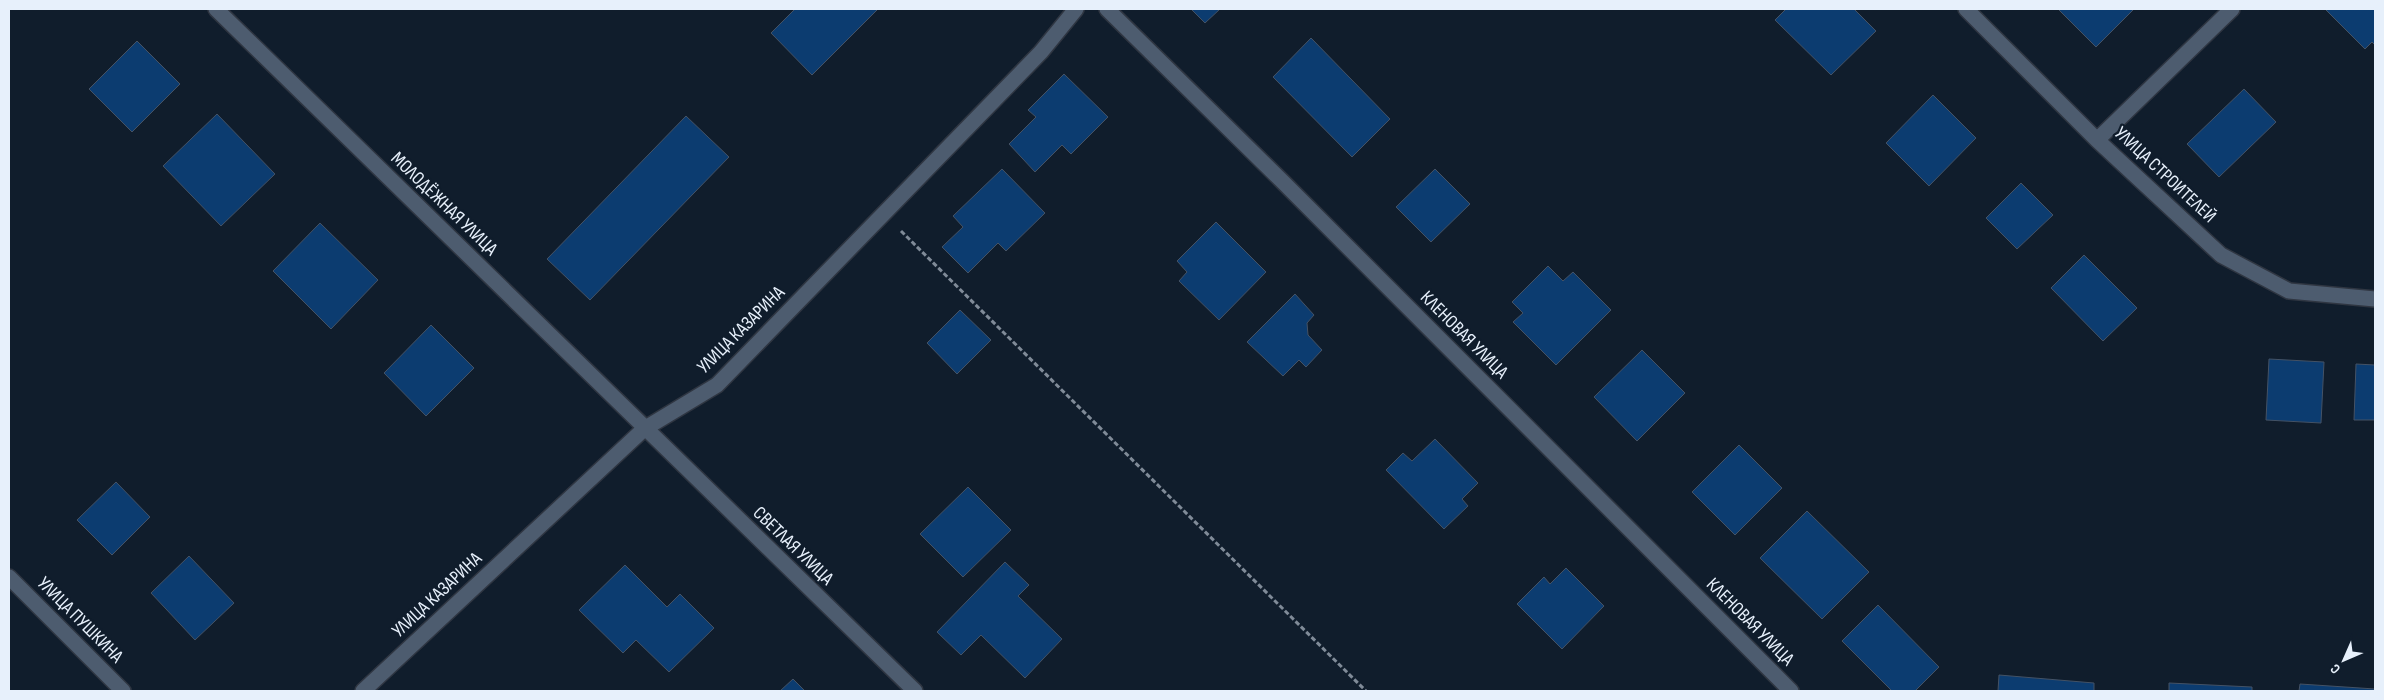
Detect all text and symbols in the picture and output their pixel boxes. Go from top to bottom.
street label: УЛИЦА СТРОИТЕЛЕЙ [2109,122,2221,228]
street label: МОЛОДЁЖНАЯ УЛИЦА [386,147,503,261]
street label: УЛИЦА КАЗАРИНА [692,281,790,379]
street label: КЛЕНОВАЯ УЛИЦА [1415,286,1513,384]
street label: СВЕТЛАЯ УЛИЦА [748,502,839,591]
street label: УЛИЦА КАЗАРИНА [387,547,487,642]
street label: УЛИЦА ПУШКИНА [32,572,128,668]
street label: КЛЕНОВАЯ УЛИЦА [1701,573,1799,671]
north arrow [2319,635,2369,685]
text: С [2327,660,2344,677]

